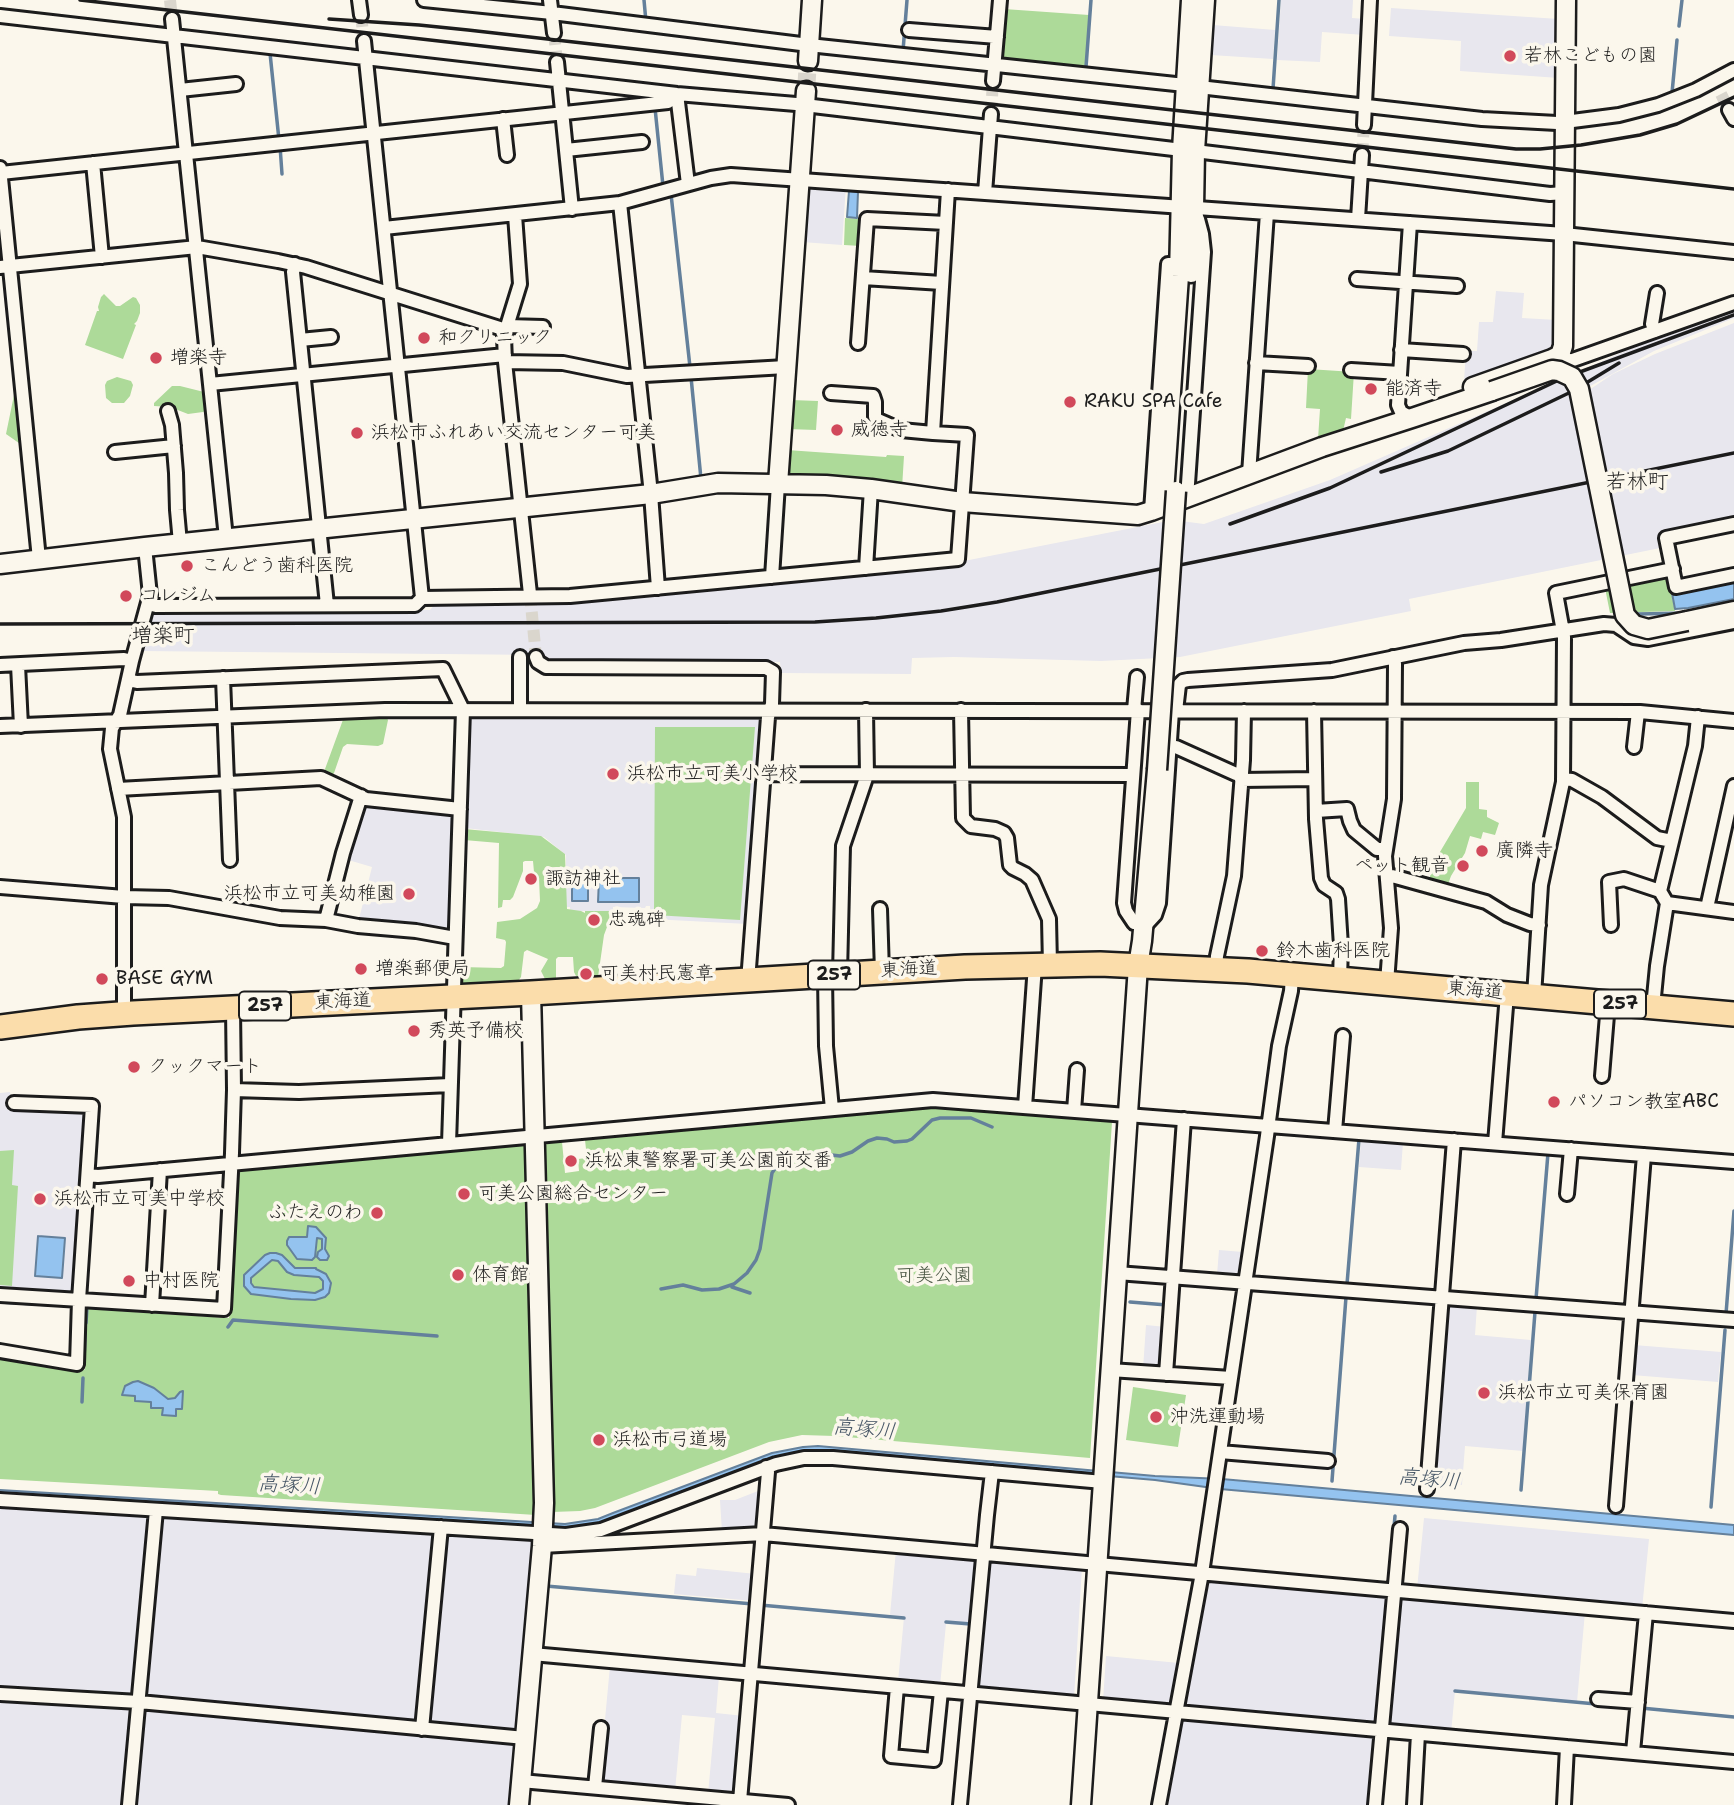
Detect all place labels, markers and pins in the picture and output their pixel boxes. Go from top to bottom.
place label: 若林こどもの園 [1524,45,1657,67]
marker: 若林こどもの園 [1502,48,1518,64]
place label: 和クリニック [438,327,552,349]
marker: 和クリニック [416,330,432,346]
place label: 増楽寺 [170,347,227,369]
marker: 増楽寺 [148,350,164,366]
place label: 能済寺 [1385,378,1442,400]
marker: 能済寺 [1363,381,1379,397]
place label: RAKU SPA Cafe [1084,391,1223,413]
marker: RAKU SPA Cafe [1062,394,1078,410]
place label: 威徳寺 [851,419,908,441]
place label: 浜松市ふれあい交流センター可美 [371,422,656,444]
marker: 威徳寺 [829,422,845,438]
marker: 浜松市ふれあい交流センター可美 [349,425,365,441]
place label: こんどう歯科医院 [201,555,353,577]
marker: こんどう歯科医院 [179,558,195,574]
place label: コレジム [140,585,216,607]
marker: コレジム [118,588,134,604]
place label: 浜松市立可美小学校 [627,763,798,785]
marker: 浜松市立可美小学校 [605,766,621,782]
place label: 廣隣寺 [1496,840,1553,862]
marker: 廣隣寺 [1474,843,1490,859]
place label: ペット観音 [1354,855,1449,877]
marker: ペット観音 [1455,858,1471,874]
place label: 諏訪神社 [545,868,621,890]
marker: 諏訪神社 [523,871,539,887]
place label: 浜松市立可美幼稚園 [224,883,395,905]
marker: 浜松市立可美幼稚園 [401,886,417,902]
place label: 忠魂碑 [608,909,665,931]
marker: 忠魂碑 [586,912,602,928]
place label: 鈴木歯科医院 [1276,940,1390,962]
marker: 鈴木歯科医院 [1254,943,1270,959]
place label: 増楽郵便局 [375,958,470,980]
marker: 増楽郵便局 [353,961,369,977]
place label: 可美村民憲章 [600,963,714,985]
marker: 可美村民憲章 [578,966,594,982]
place label: BASE GYM [116,968,213,990]
marker: BASE GYM [94,971,110,987]
place label: 秀英予備校 [428,1020,523,1042]
marker: 秀英予備校 [406,1023,422,1039]
place label: クックマート [148,1056,262,1078]
marker: クックマート [126,1059,142,1075]
place label: パソコン教室ABC [1568,1091,1719,1113]
marker: パソコン教室ABC [1546,1094,1562,1110]
place label: 浜松東警察署可美公園前交番 [585,1150,832,1172]
marker: 浜松東警察署可美公園前交番 [563,1153,579,1169]
place label: 可美公園総合センター [478,1183,668,1205]
marker: 可美公園総合センター [456,1186,472,1202]
place label: 浜松市立可美中学校 [54,1188,225,1210]
marker: 浜松市立可美中学校 [32,1191,48,1207]
place label: ふたえのわ [268,1202,363,1224]
marker: ふたえのわ [369,1205,385,1221]
place label: 体育館 [472,1264,529,1286]
marker: 体育館 [450,1267,466,1283]
place label: 中村医院 [143,1270,219,1292]
marker: 中村医院 [121,1273,137,1289]
place label: 浜松市立可美保育園 [1498,1382,1669,1404]
marker: 浜松市立可美保育園 [1476,1385,1492,1401]
place label: 沖洗運動場 [1170,1406,1265,1428]
marker: 沖洗運動場 [1148,1409,1164,1425]
place label: 浜松市弓道場 [613,1429,727,1451]
marker: 浜松市弓道場 [591,1432,607,1448]

